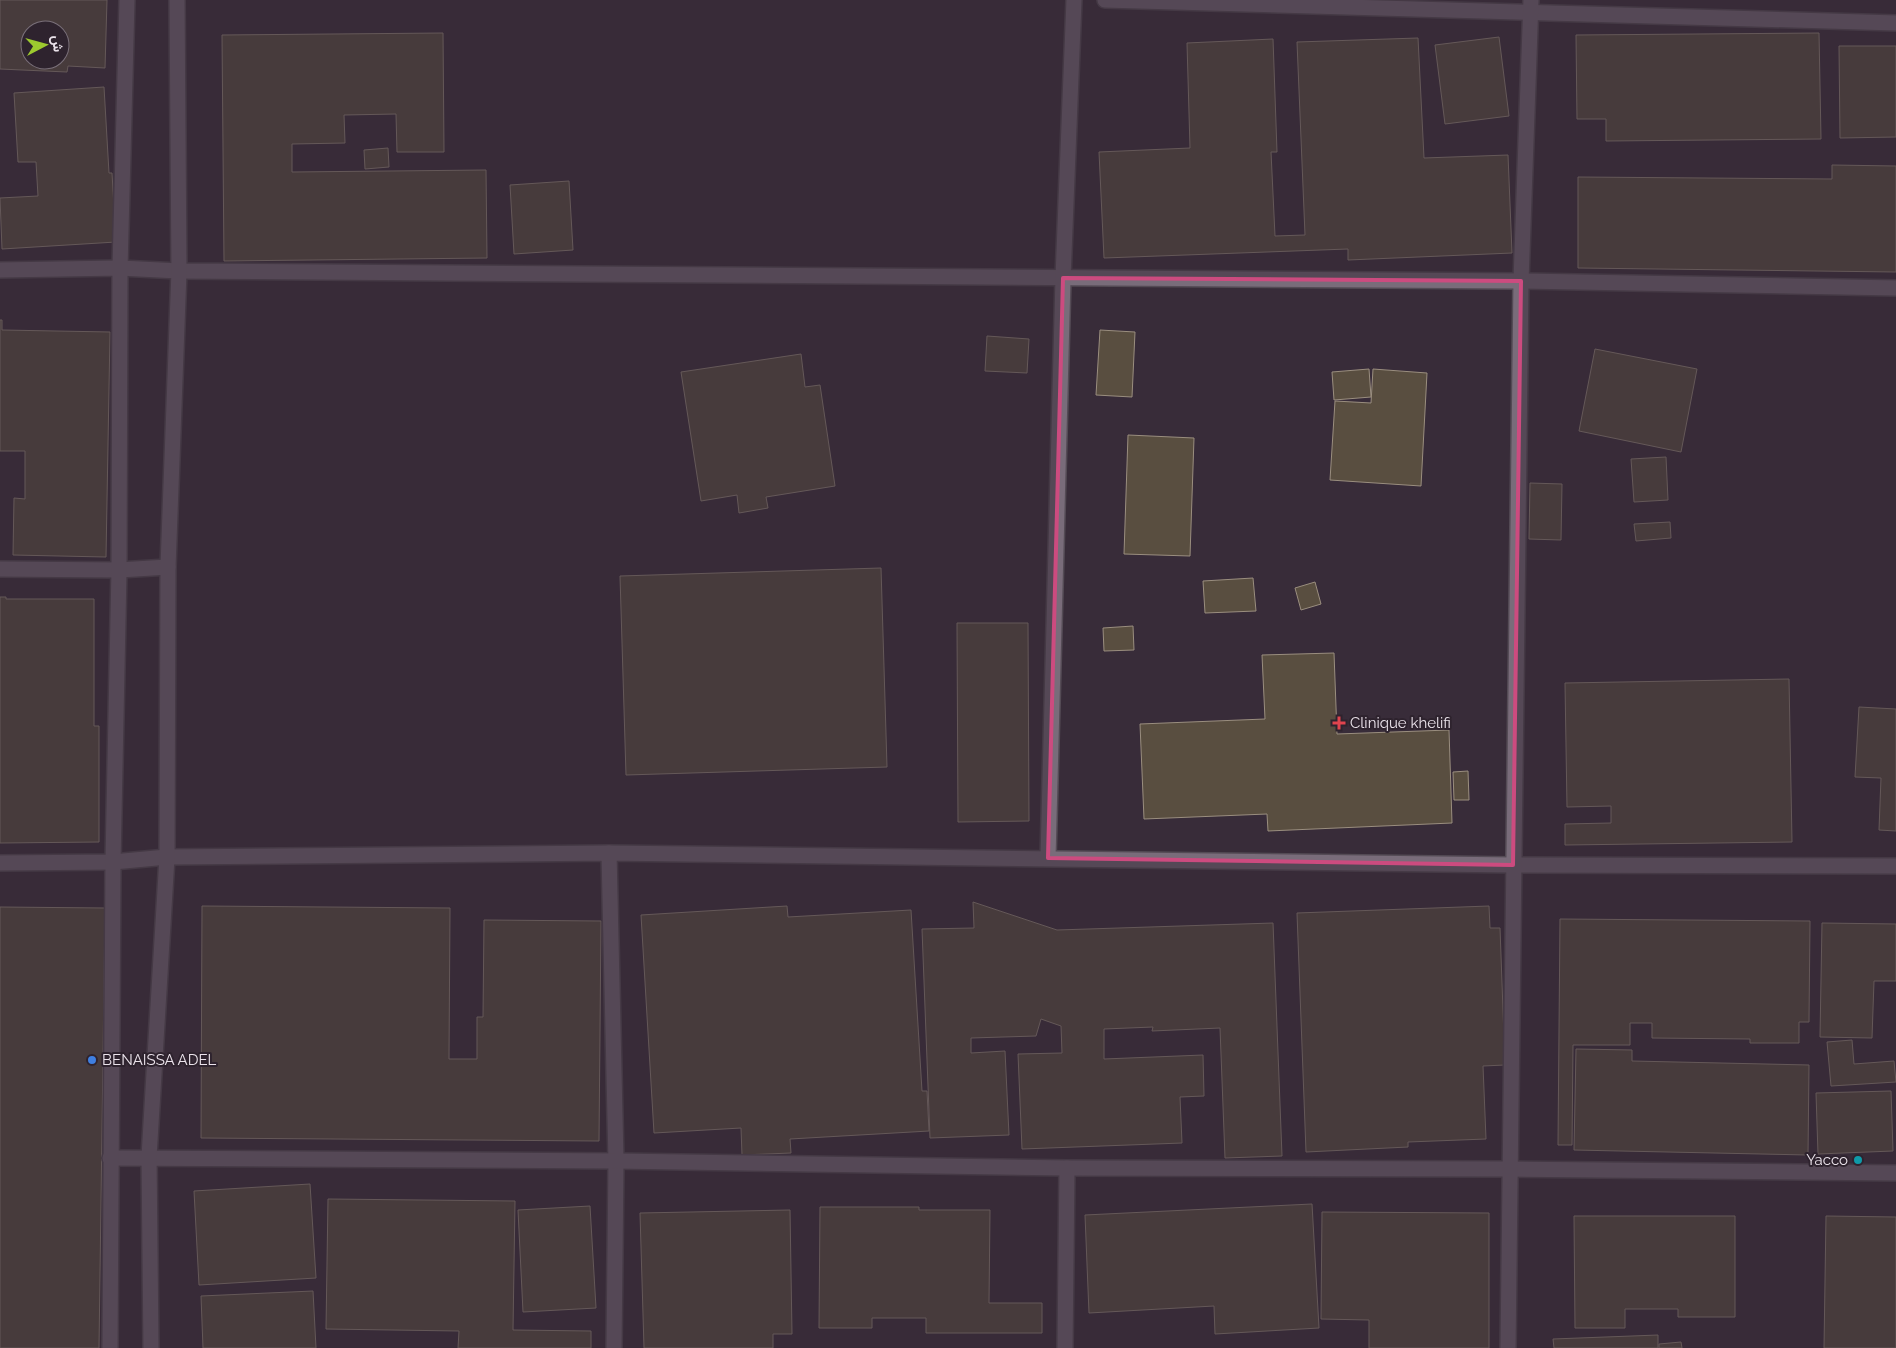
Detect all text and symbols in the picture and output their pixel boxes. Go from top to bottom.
north arrow [20,20,70,70]
text: ش [48,34,67,53]
place label: Clinique khelifi [1350,714,1451,732]
marker: Clinique khelifi [1332,716,1346,730]
place label: BENAISSA ADEL [102,1051,217,1069]
marker: BENAISSA ADEL [86,1054,98,1066]
place label: Yacco [1806,1151,1848,1169]
marker: Yacco [1852,1154,1864,1166]

